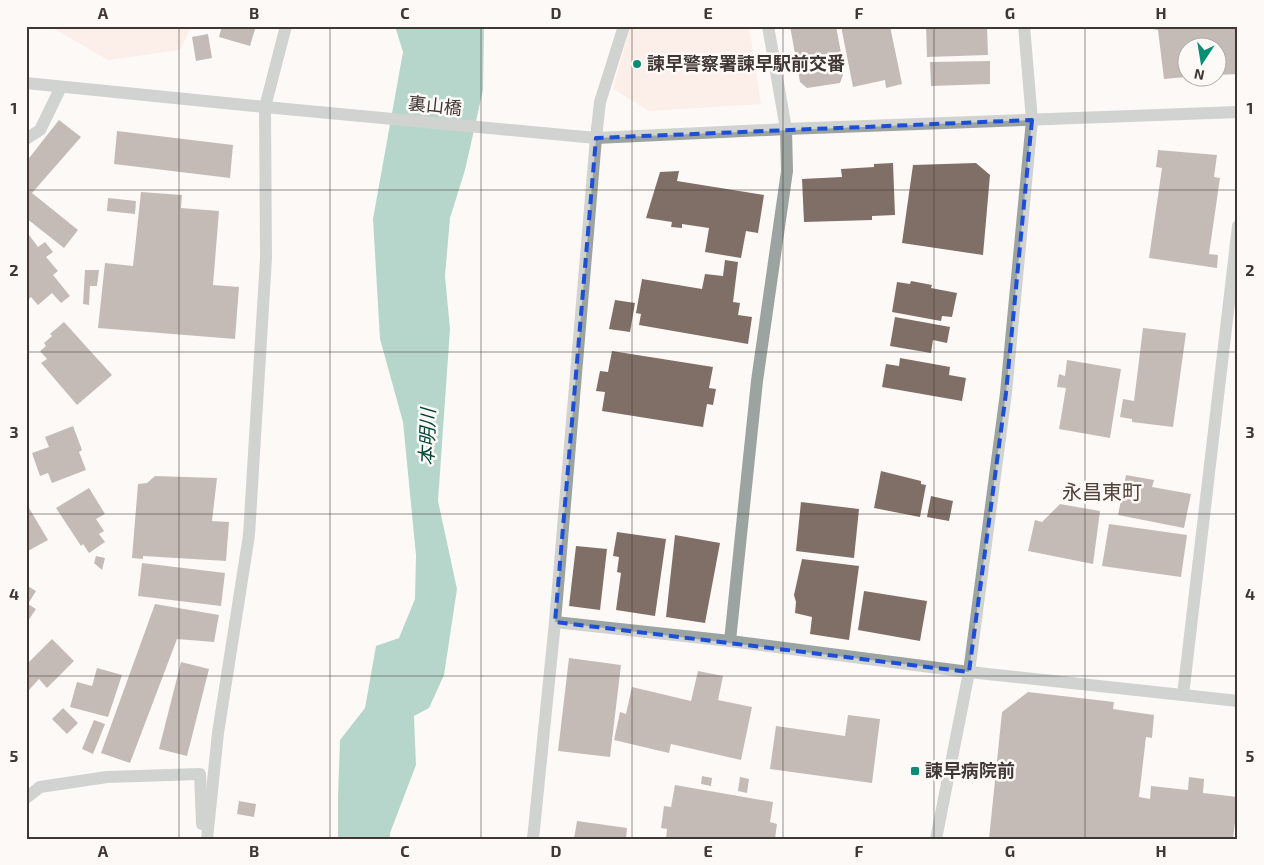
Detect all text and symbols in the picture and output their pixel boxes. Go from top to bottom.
text: A [98,3,109,22]
text: B [249,3,259,22]
text: C [400,3,410,22]
text: D [551,3,562,22]
text: E [703,3,713,22]
text: F [855,3,864,22]
text: G [1005,3,1015,22]
text: H [1155,3,1167,22]
north arrow [1176,38,1226,88]
place label: 諫早警察署諫早駅前交番 [647,52,845,74]
marker: 諫早警察署諫早駅前交番 [631,58,643,70]
text: N [1192,66,1206,85]
street label: 裏山橋 [407,91,463,119]
text: 1 [11,98,17,117]
text: 1 [1247,98,1253,117]
text: 2 [9,260,19,279]
text: 2 [1245,260,1255,279]
water label: 本明川 [414,406,439,466]
text: 3 [9,422,19,441]
text: 3 [1245,422,1255,441]
district label: 永昌東町 [1062,479,1142,503]
text: 4 [9,584,19,603]
text: 4 [1245,584,1255,603]
text: 5 [10,746,19,765]
text: 5 [1246,746,1255,765]
place label: 諫早病院前 [925,759,1015,781]
marker: 諫早病院前 [909,765,921,777]
text: A [98,841,109,860]
text: B [249,841,259,860]
text: C [400,841,410,860]
text: D [551,841,562,860]
text: E [703,841,713,860]
text: F [855,841,864,860]
text: G [1005,841,1015,860]
text: H [1155,841,1167,860]

